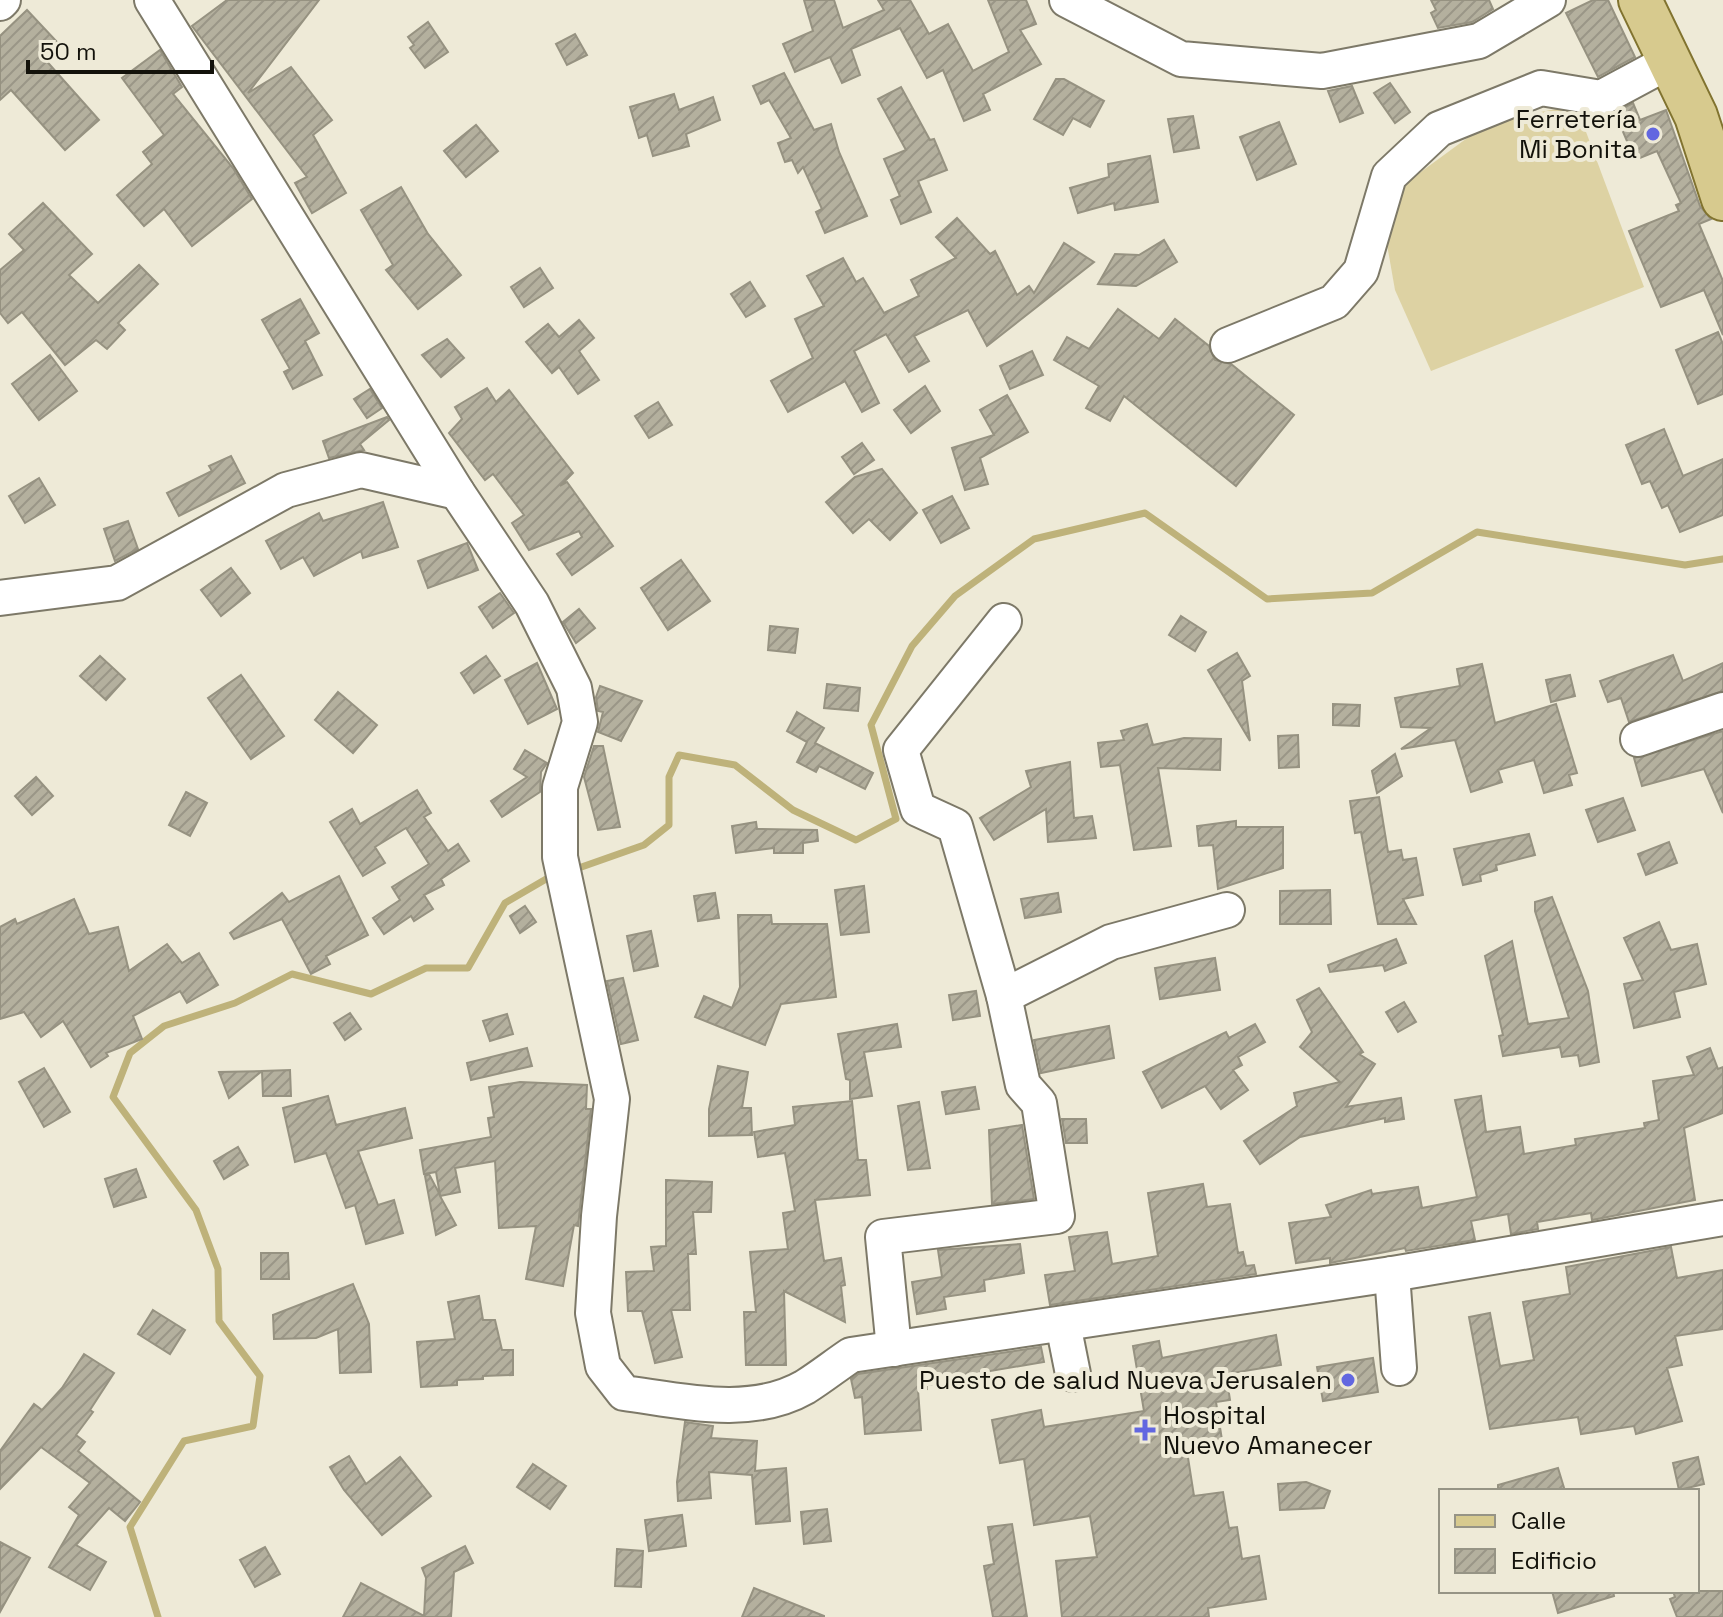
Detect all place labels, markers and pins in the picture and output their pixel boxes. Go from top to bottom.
place label: Ferretería Mi Bonita [1516,102,1637,166]
marker: Ferretería Mi Bonita [1644,125,1662,143]
place label: Puesto de salud Nueva Jerusalen [919,1363,1332,1397]
marker: Puesto de salud Nueva Jerusalen [1339,1371,1357,1389]
place label: Hospital Nuevo Amanecer [1163,1398,1373,1462]
marker: Hospital Nuevo Amanecer [1134,1419,1156,1441]

